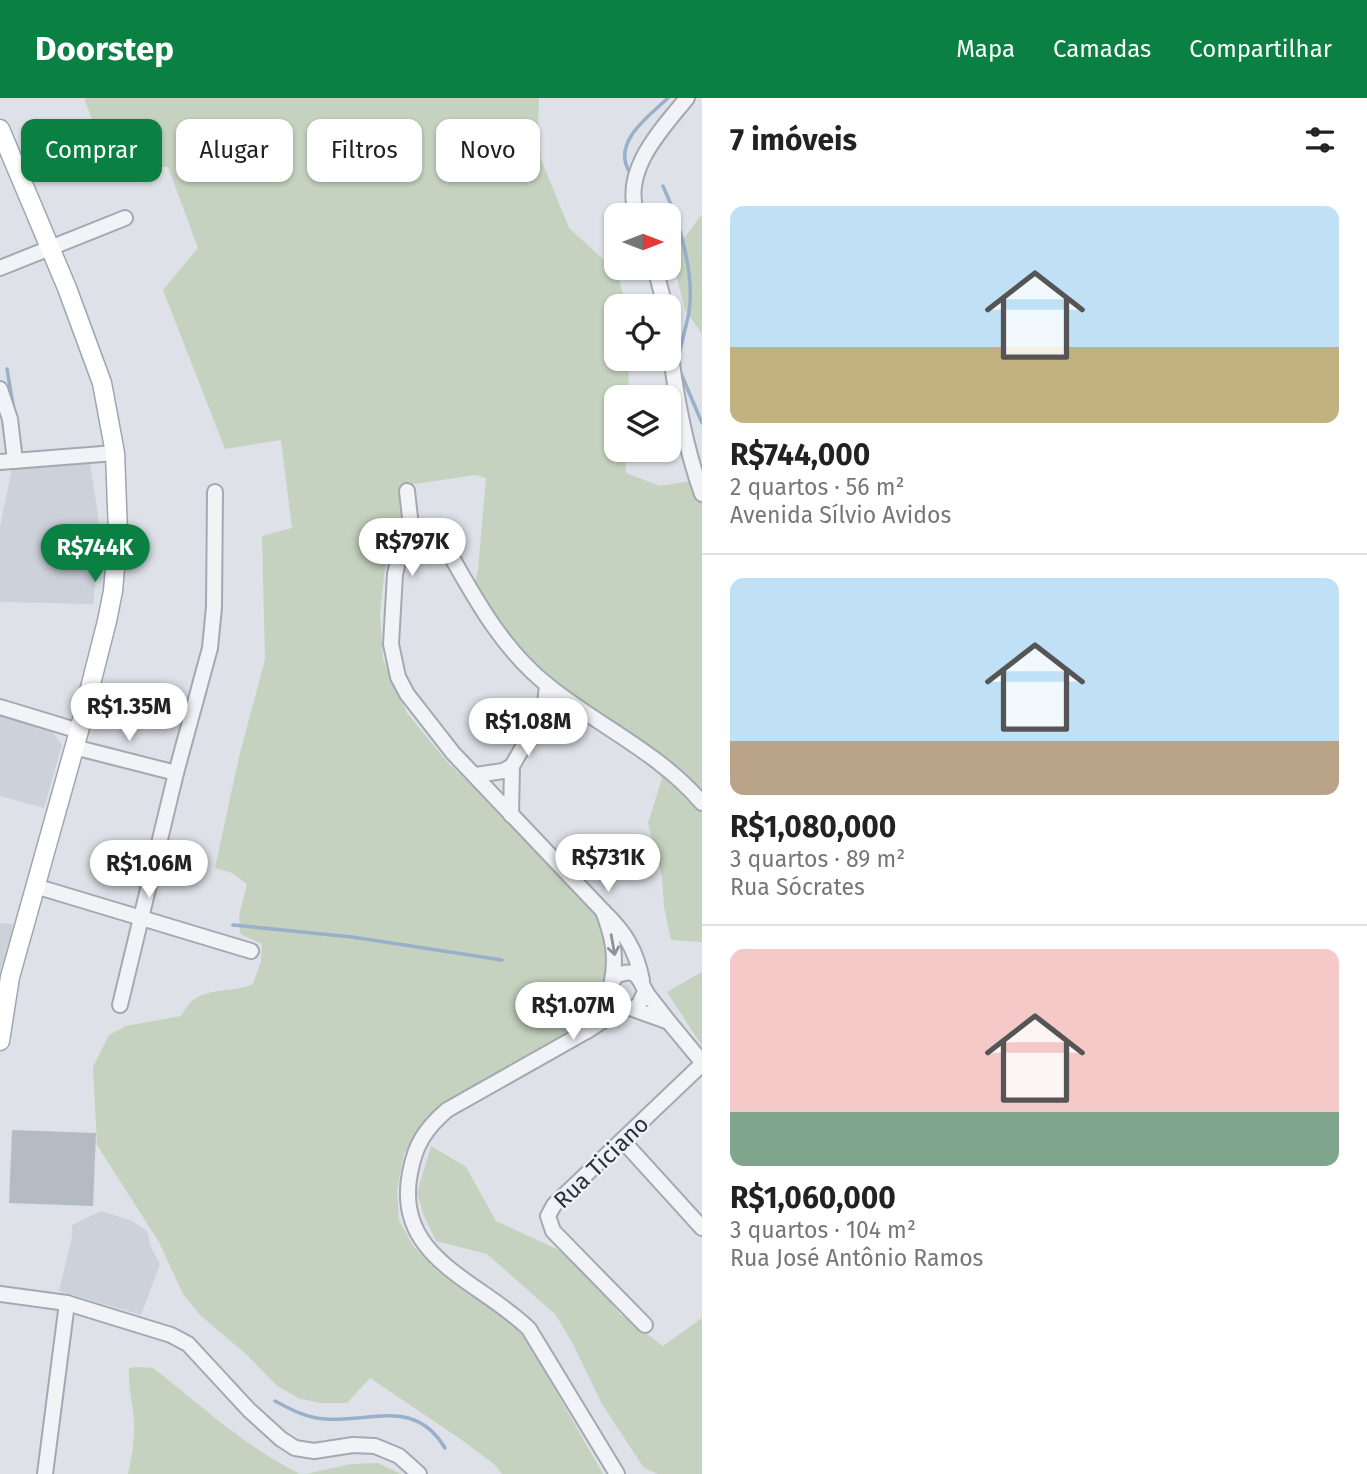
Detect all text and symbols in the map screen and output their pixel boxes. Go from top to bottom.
text: Doorstep [35,29,174,69]
text: Mapa [956,35,1015,63]
text: Camadas [1053,35,1151,63]
text: Compartilhar [1189,35,1332,63]
chip: Comprar [21,119,162,182]
chip: Alugar [176,119,293,182]
chip: Filtros [307,119,422,182]
chip: Novo [436,119,540,182]
icon: filters [1301,121,1339,159]
text: 7 imóveis [730,122,857,158]
north arrow [604,203,681,280]
map controls [604,203,681,462]
icon: home [972,252,1098,378]
button: locate [604,294,681,371]
button: layers [604,385,681,462]
text: R$744,000 [730,437,870,473]
text: 2 quartos · 56 m² [730,473,905,501]
text: Avenida Sílvio Avidos [730,501,951,529]
pin: R$797K [355,518,469,578]
pin: R$744K [38,524,152,584]
text: R$797K [375,527,449,555]
text: R$744K [57,533,133,561]
icon: home [972,624,1098,750]
pin: R$1.35M [64,684,194,743]
text: R$1.35M [87,692,171,720]
pin: R$1.08M [463,698,593,758]
text: R$1.08M [485,707,571,735]
text: R$1,080,000 [730,809,896,845]
pin: R$731K [551,834,665,894]
pin: R$1.06M [84,840,214,900]
text: R$731K [571,843,645,871]
text: 3 quartos · 89 m² [730,845,905,873]
text: R$1.06M [106,849,192,877]
text: Rua Sócrates [730,873,865,901]
one-way arrow [607,933,620,956]
pin: R$1.07M [508,982,638,1042]
text: R$1.07M [531,991,615,1019]
icon: home [972,995,1098,1121]
street label: Rua Ticiano [548,1110,654,1214]
text: R$1,060,000 [730,1180,896,1216]
text: 3 quartos · 104 m² [730,1216,916,1244]
text: Rua José Antônio Ramos [730,1244,983,1272]

